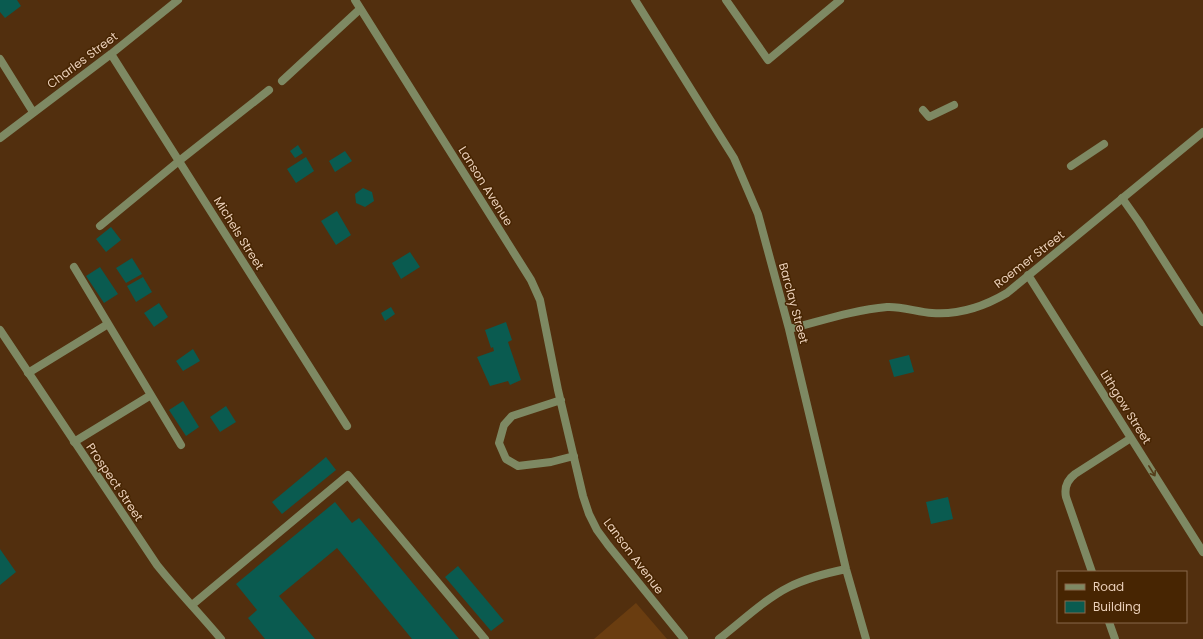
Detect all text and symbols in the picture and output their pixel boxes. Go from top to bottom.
street label: Charles Street [43,28,121,92]
street label: Lanson Avenue [455,143,517,229]
street label: Michels Street [210,193,268,273]
street label: Roemer Street [990,226,1068,292]
street label: Barclay Street [775,261,813,345]
street label: Lithgow Street [1096,367,1156,447]
street label: Prospect Street [83,440,147,524]
one-way arrow [1148,465,1156,476]
street label: Lanson Avenue [600,515,668,597]
legend [1057,571,1187,623]
text: Road [1093,578,1124,595]
text: Building [1093,598,1141,615]

